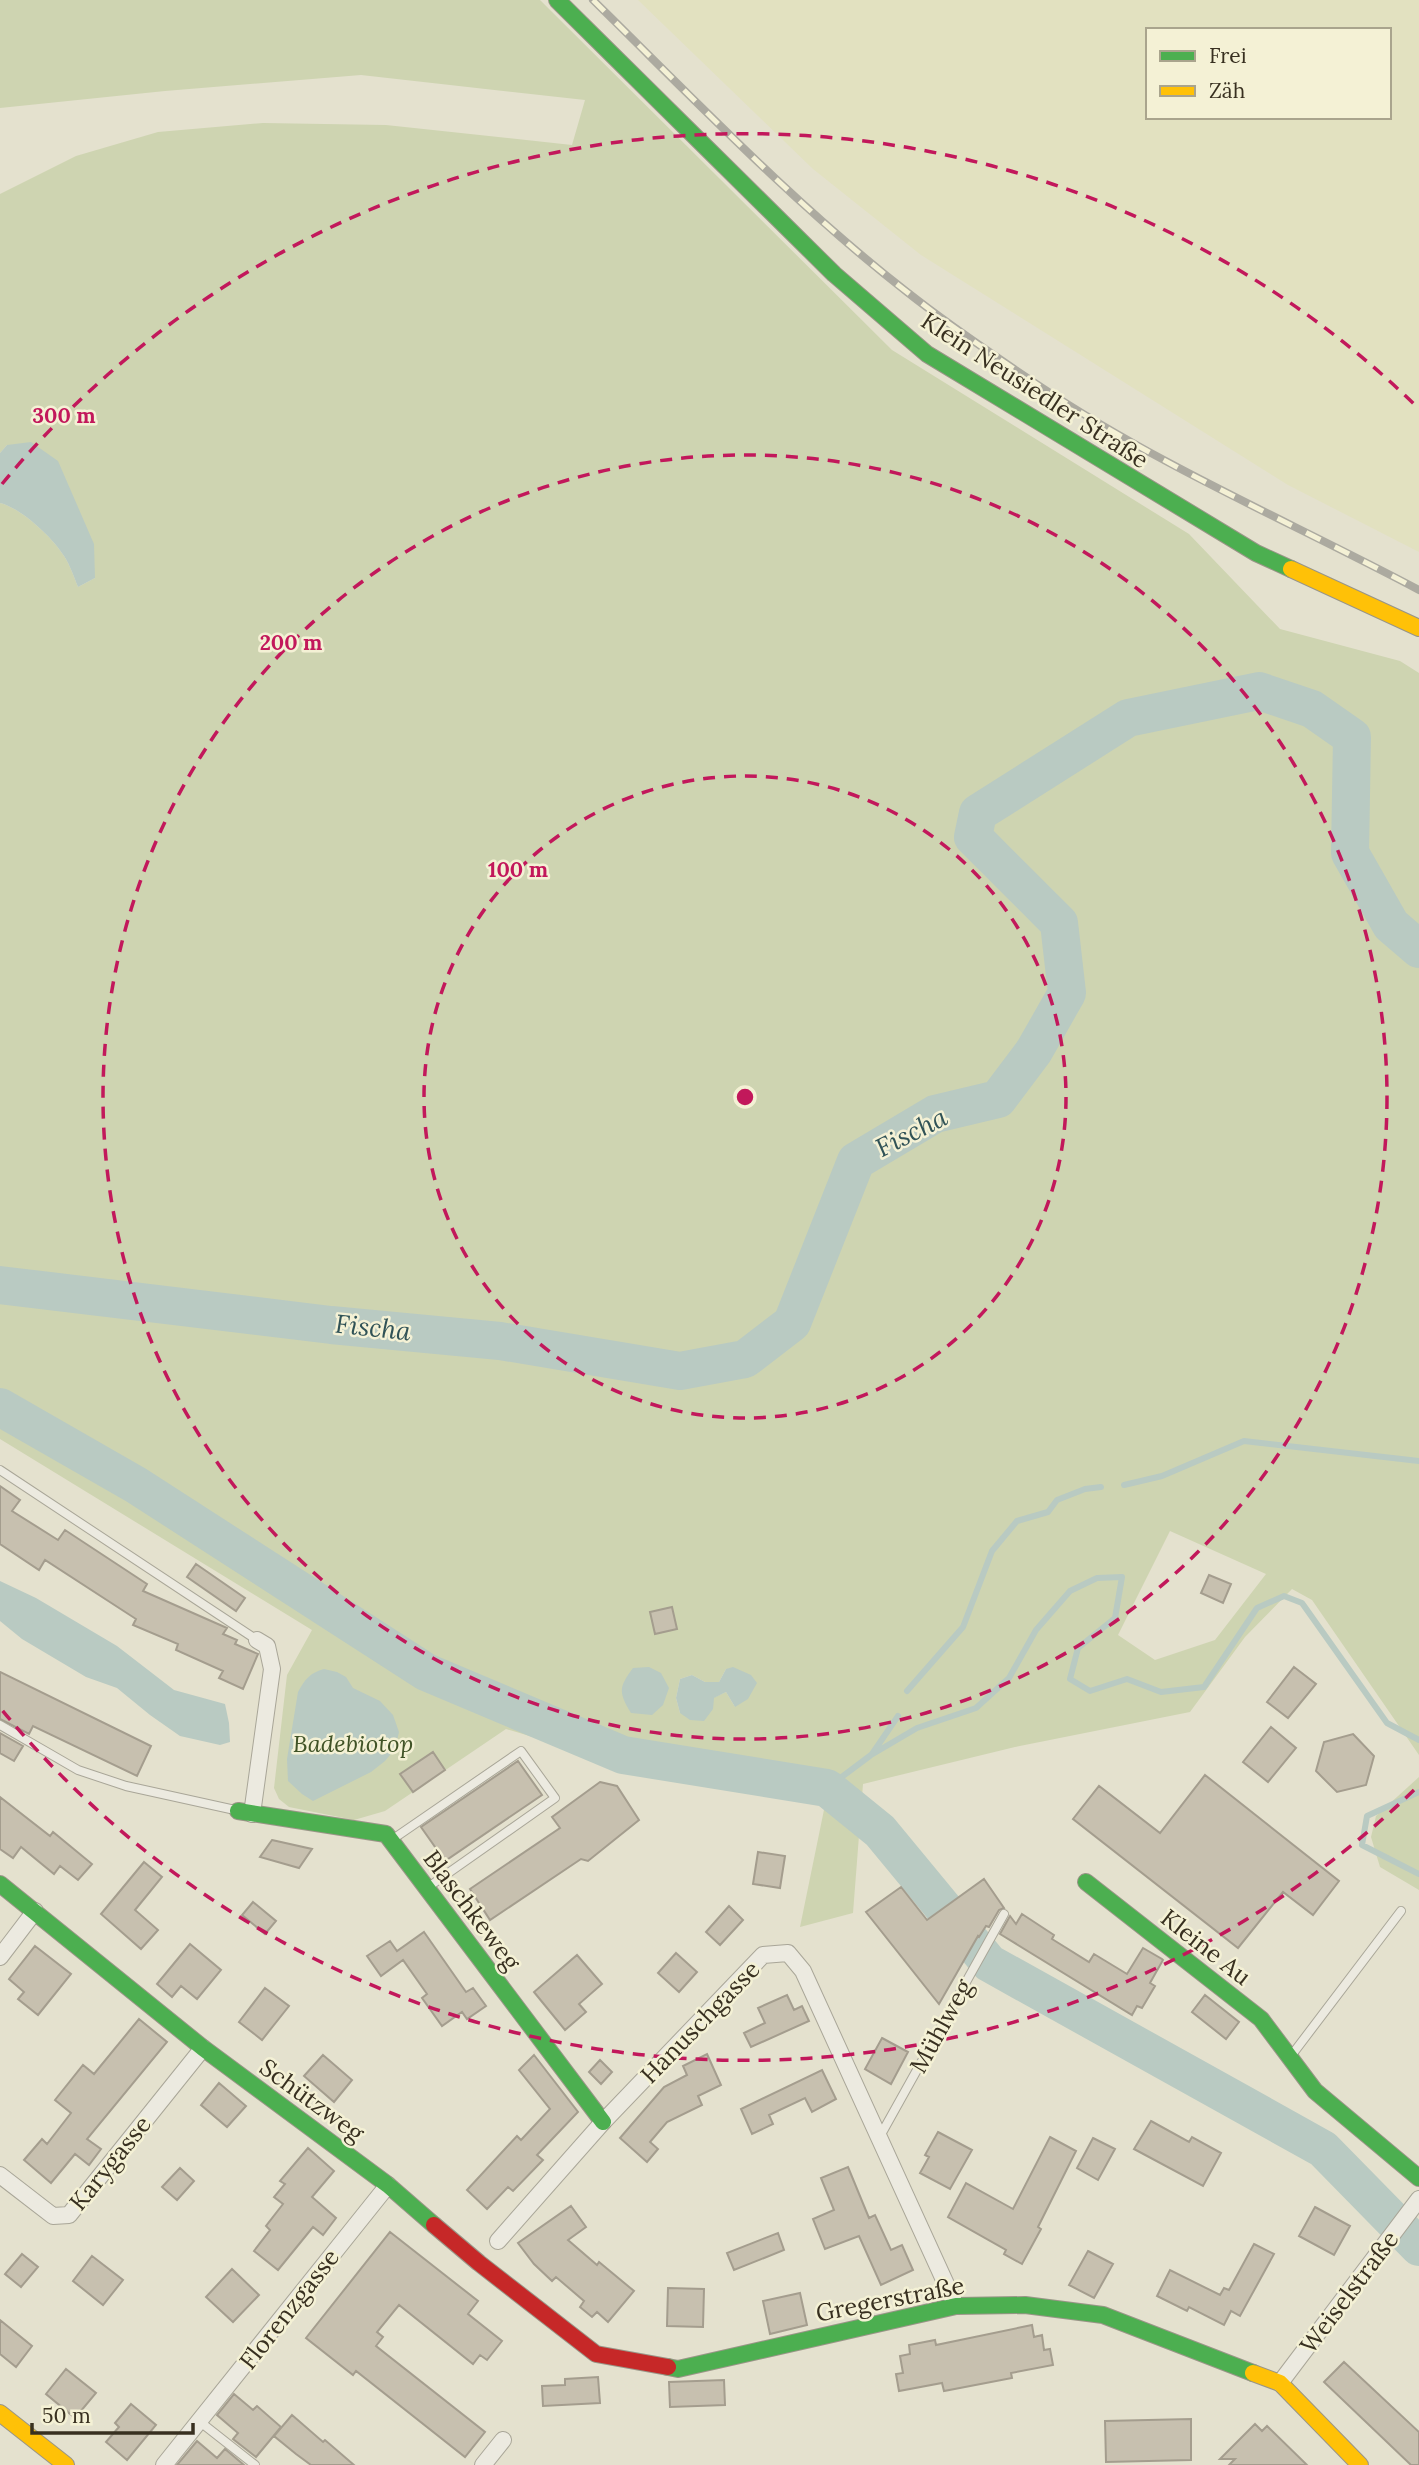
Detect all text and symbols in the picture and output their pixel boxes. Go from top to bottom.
legend [1146,28,1391,119]
text: Frei [1209,42,1247,69]
text: Zäh [1209,77,1245,104]
street label: Klein Neusiedler Straße [915,305,1155,475]
text: 300 m [32,402,96,429]
text: 200 m [260,629,322,656]
text: 100 m [488,856,548,883]
centre of rings [733,1085,757,1109]
water label: Fischa [870,1100,953,1164]
water label: Fischa [334,1307,413,1347]
park label: Badebiotop [293,1728,413,1759]
street label: Blaschkeweg [417,1844,528,1977]
street label: Kleine Au [1155,1902,1257,1992]
street label: Hanuschgasse [634,1954,766,2090]
street label: Mühlweg [903,1973,980,2078]
street label: Schützweg [254,2052,371,2149]
street label: Karygasse [62,2109,158,2217]
street label: Weiselstraße [1293,2224,1405,2360]
street label: Florenzgasse [232,2242,346,2376]
street label: Gregerstraße [813,2269,967,2329]
scale bar [32,2392,192,2436]
text: 50 m [42,2402,91,2429]

